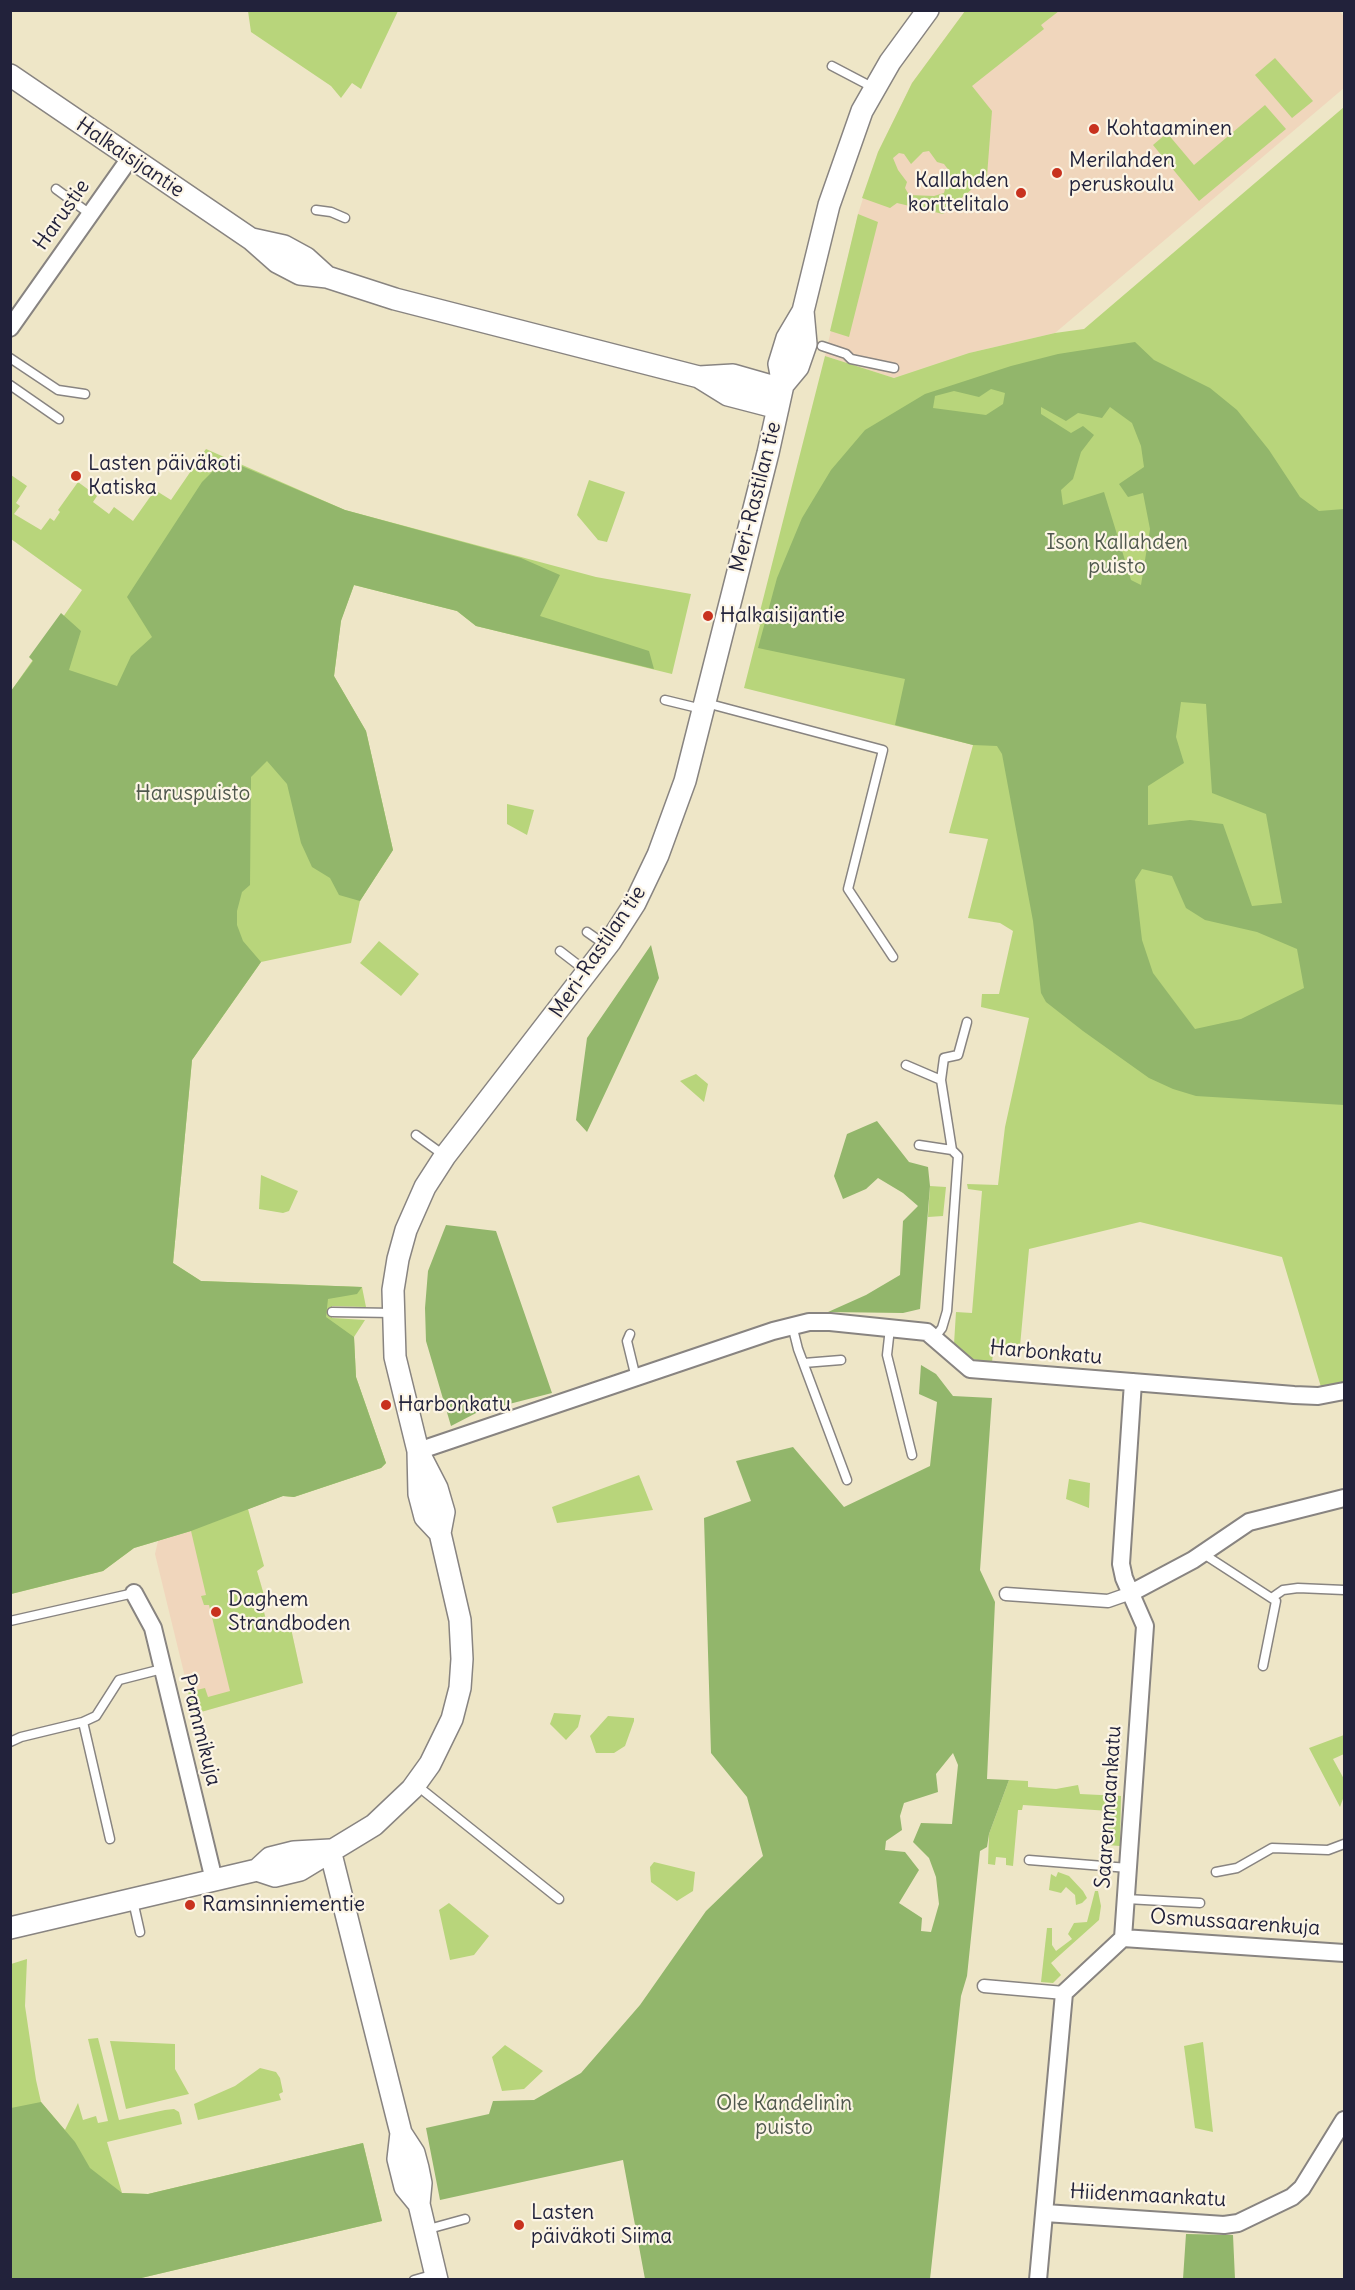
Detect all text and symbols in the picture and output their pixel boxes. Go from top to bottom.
street label: Halkaisijantie [71,113,189,203]
place label: Kohtaaminen [1106,116,1232,142]
marker: Kohtaaminen [1087,122,1101,136]
place label: Merilahden peruskoulu [1069,148,1175,198]
marker: Merilahden peruskoulu [1050,166,1064,180]
place label: Kallahden korttelitalo [908,168,1009,218]
street label: Harustie [29,175,95,255]
marker: Kallahden korttelitalo [1014,186,1028,200]
street label: Meri-Rastilan tie [725,419,787,575]
place label: Lasten päiväkoti Katiska [88,451,241,501]
marker: Lasten päiväkoti Katiska [69,469,83,483]
park label: Ison Kallahden puisto [1046,530,1188,580]
place label: Halkaisijantie [720,603,845,629]
marker: Halkaisijantie [701,609,715,623]
park label: Haruspuisto [136,781,250,807]
street label: Meri-Rastilan tie [544,881,652,1023]
street label: Harbonkatu [989,1336,1103,1370]
place label: Harbonkatu [398,1392,511,1418]
marker: Harbonkatu [379,1398,393,1412]
place label: Daghem Strandboden [228,1587,350,1637]
marker: Daghem Strandboden [209,1605,223,1619]
street label: Prammikuja [174,1672,226,1788]
street label: Saarenmaankatu [1091,1725,1127,1889]
place label: Ramsinniementie [202,1892,365,1918]
marker: Ramsinniementie [183,1898,197,1912]
street label: Osmussaarenkuja [1149,1904,1321,1942]
park label: Ole Kandelinin puisto [716,2091,852,2141]
street label: Hiidenmaankatu [1069,2179,1227,2213]
place label: Lasten päiväkoti Siima [531,2200,672,2250]
marker: Lasten päiväkoti Siima [512,2218,526,2232]

